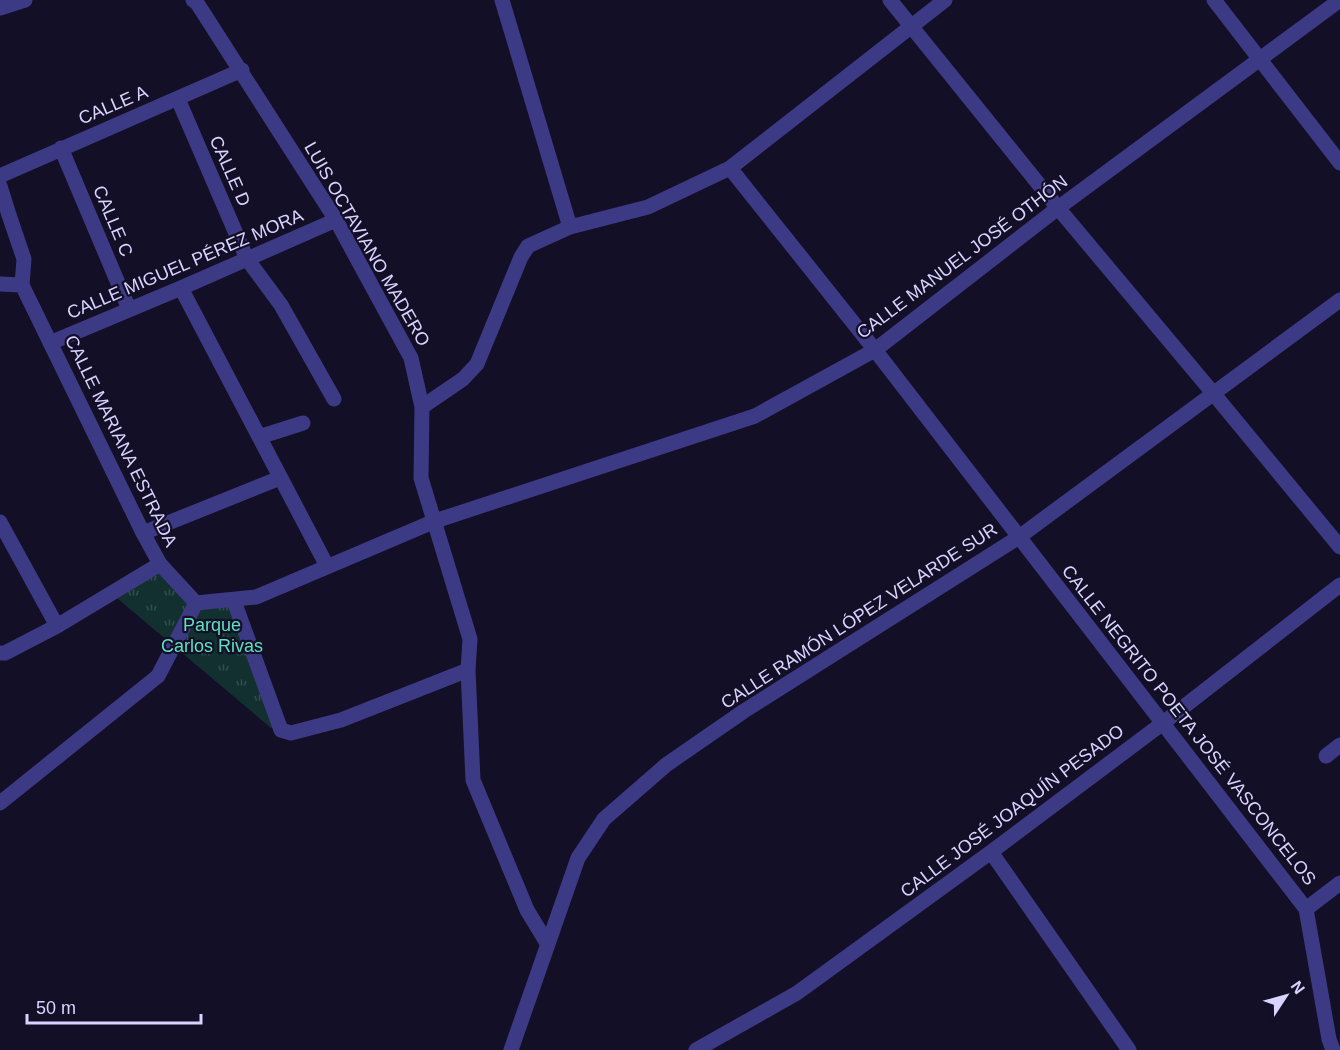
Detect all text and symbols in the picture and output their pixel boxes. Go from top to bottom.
street label: CALLE A [75,82,151,128]
street label: CALLE D [206,133,254,209]
street label: LUIS OCTAVIANO MADERO [300,138,434,350]
street label: CALLE MANUEL JOSÉ OTHÓN [852,170,1071,343]
street label: CALLE C [89,183,137,259]
street label: CALLE MIGUEL PÉREZ MORA [64,205,306,323]
street label: CALLE MARIANA ESTRADA [61,332,181,550]
street label: CALLE RAMÓN LÓPEZ VELARDE SUR [717,518,1001,713]
street label: CALLE NEGRITO POETA JOSÉ VASCONCELOS [1058,561,1320,889]
park label: Parque Carlos Rivas [161,615,263,656]
street label: CALLE JOSÉ JOAQUÍN PESADO [897,721,1127,901]
north arrow [1256,966,1316,1026]
text: N [1287,978,1308,997]
scale bar [27,987,201,1025]
text: 50 m [36,998,76,1018]

